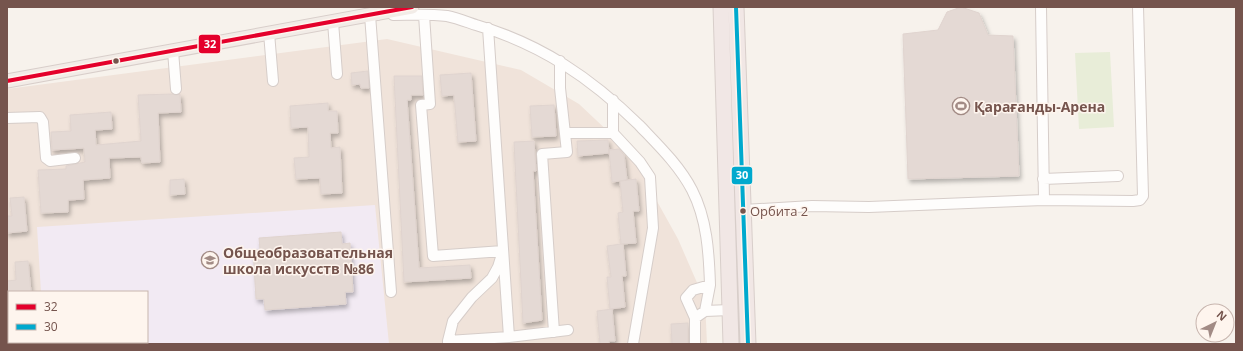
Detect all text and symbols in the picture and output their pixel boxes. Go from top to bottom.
line badge: 32 [198,34,221,54]
text: 32 [204,36,216,51]
unlabelled marker [111,56,121,66]
sports icon: Қарағанды-Арена [951,96,971,116]
place label: Қарағанды-Арена [974,97,1105,116]
line badge: 30 [731,166,753,185]
text: 30 [736,167,748,182]
place label: Орбита 2 [750,202,808,220]
marker: Орбита 2 [738,206,748,216]
place label: Общеобразовательная школа искусств №86 [223,243,393,278]
school or university icon: Общеобразовательная школа искусств №86 [200,250,220,270]
legend [8,291,148,343]
text: 32 [44,298,58,315]
north arrow [1195,303,1235,343]
text: N [1214,307,1231,324]
text: 30 [44,318,58,335]

